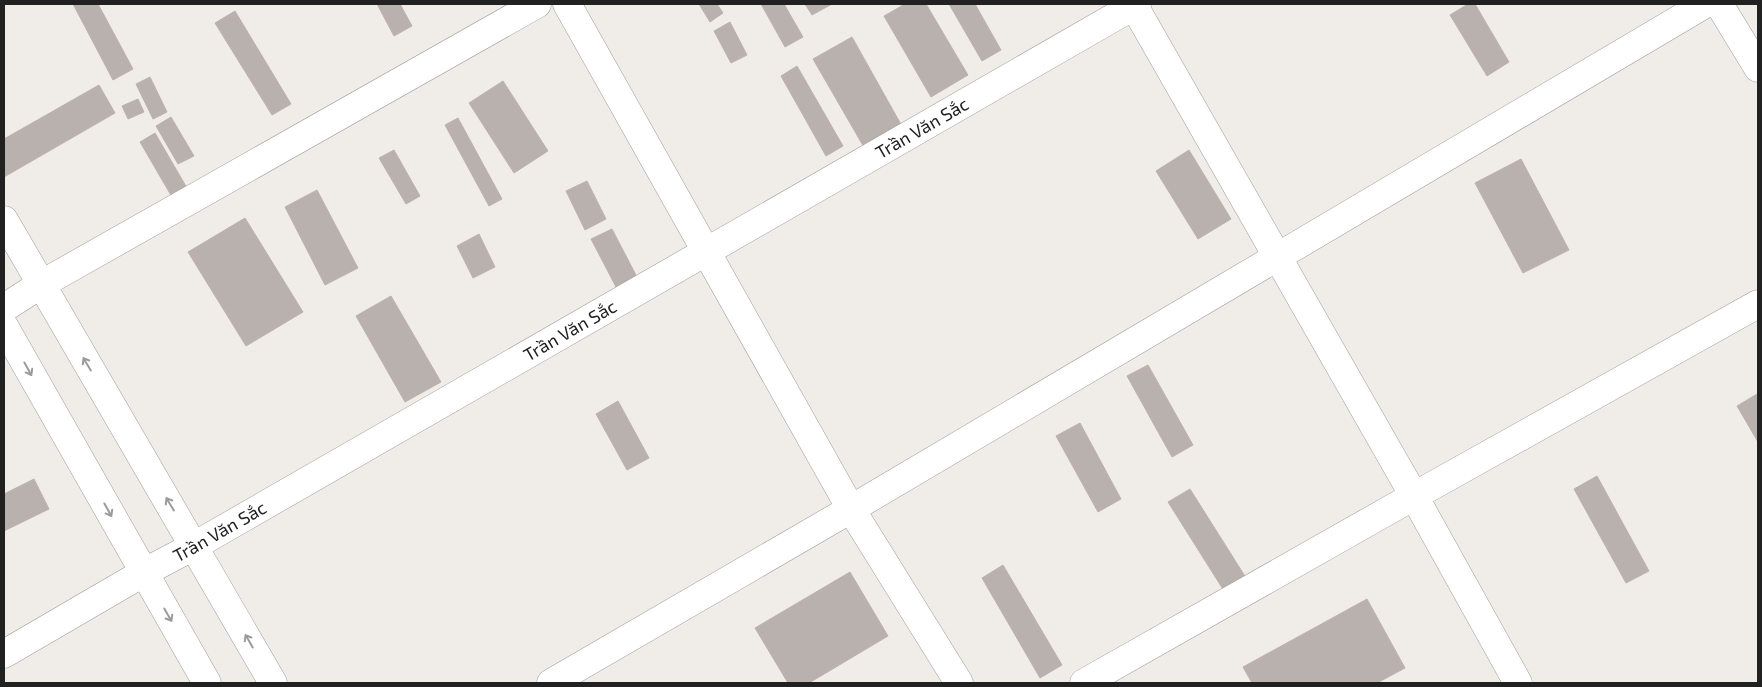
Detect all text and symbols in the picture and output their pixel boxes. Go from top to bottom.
street label: Trần Văn Sắc [871,92,972,163]
street label: Trần Văn Sắc [519,295,620,365]
one-way arrow [81,358,91,372]
one-way arrow [23,361,33,375]
street label: Trần Văn Sắc [169,496,270,566]
one-way arrow [164,498,174,512]
one-way arrow [103,503,113,517]
one-way arrow [163,607,173,622]
one-way arrow [243,634,253,649]

